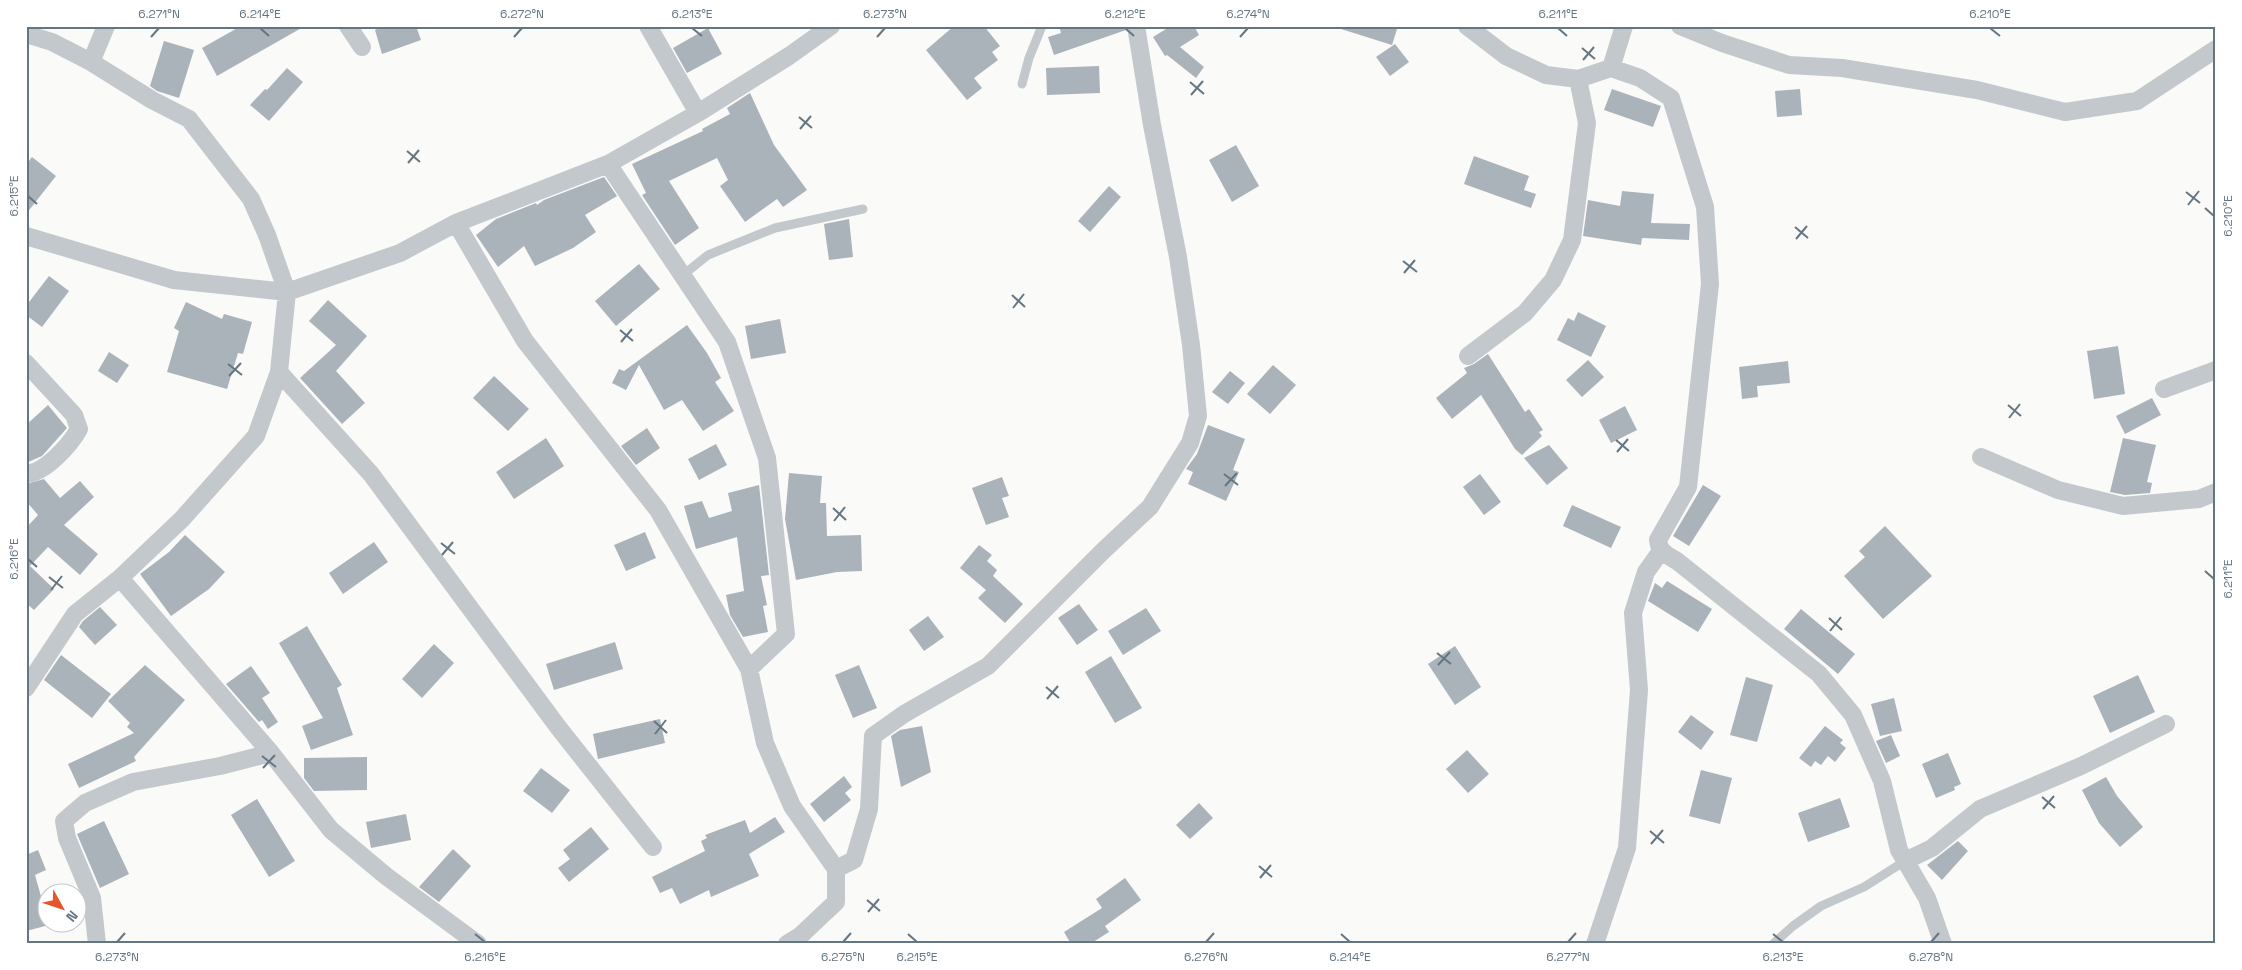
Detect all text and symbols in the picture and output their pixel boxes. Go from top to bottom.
text: 6.271°N [138,6,180,22]
text: 6.214°E [239,6,281,22]
text: 6.272°N [500,6,544,22]
text: 6.213°E [671,6,713,22]
text: 6.273°N [863,6,907,22]
text: 6.212°E [1104,6,1146,22]
text: 6.274°N [1226,6,1270,22]
text: 6.211°E [1539,6,1578,22]
text: 6.210°E [1969,6,2011,22]
text: 6.215°E [6,175,22,217]
text: 6.210°E [2220,195,2236,237]
text: 6.216°E [6,538,22,580]
text: 6.211°E [2220,559,2236,598]
north arrow [38,882,88,932]
text: N [62,907,82,926]
text: 6.273°N [95,949,139,965]
text: 6.216°E [464,949,506,965]
text: 6.275°N [821,949,865,965]
text: 6.215°E [896,949,938,965]
text: 6.276°N [1184,949,1228,965]
text: 6.214°E [1329,949,1371,965]
text: 6.277°N [1546,949,1590,965]
text: 6.213°E [1762,949,1804,965]
text: 6.278°N [1909,949,1953,965]

